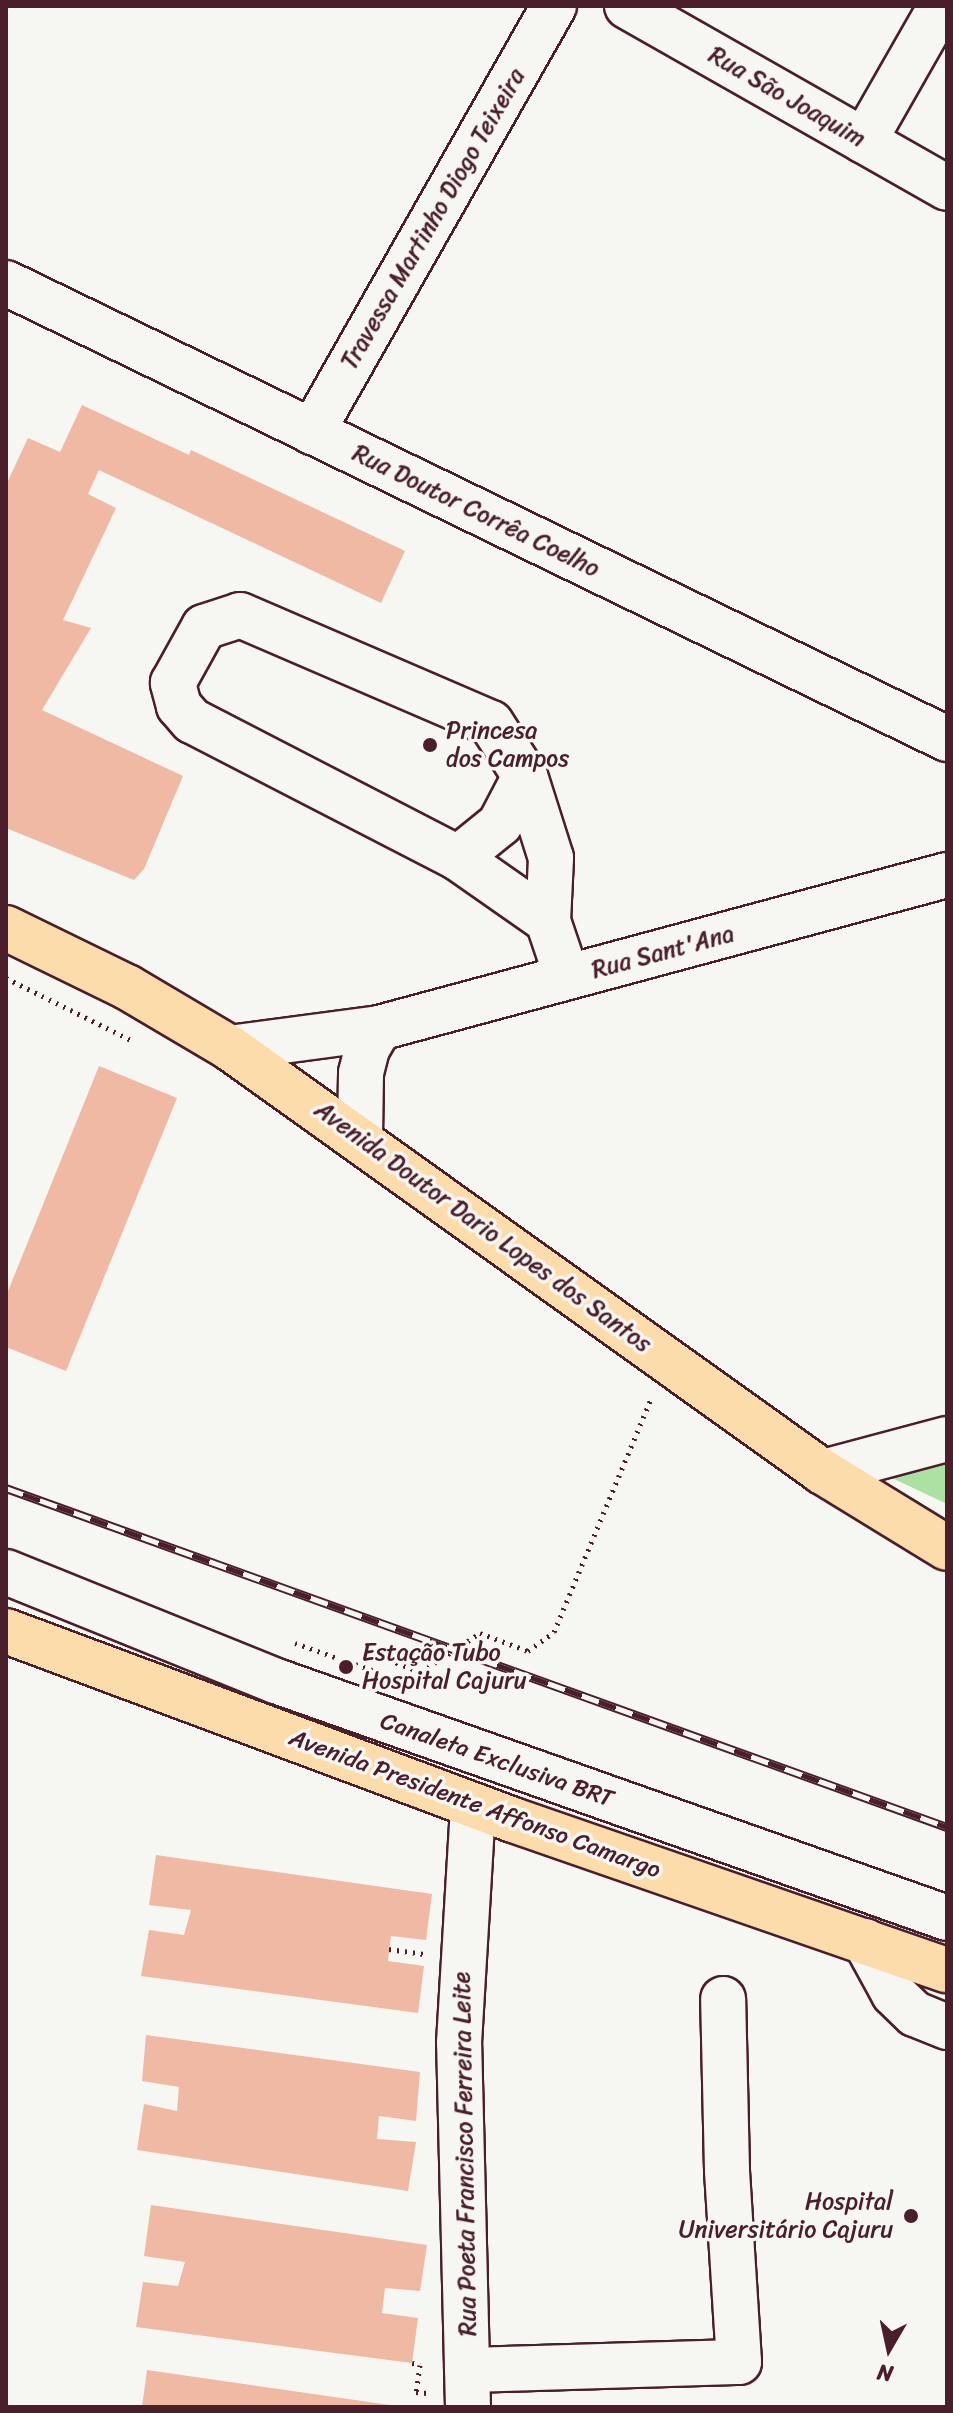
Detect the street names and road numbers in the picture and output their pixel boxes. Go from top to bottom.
street label: Rua São Joaquim [703,40,871,154]
street label: Travessa Martinho Diogo Teixeira [335,63,531,375]
street label: Rua Doutor Corrêa Coelho [348,438,604,584]
street label: Rua Sant'Ana [589,919,737,985]
street label: Avenida Doutor Dario Lopes dos Santos [309,1095,657,1359]
street label: Canaleta Exclusiva BRT [377,1707,617,1813]
street label: Avenida Presidente Affonso Camargo [285,1723,665,1885]
street label: Rua Poeta Francisco Ferreira Leite [447,1971,483,2337]

